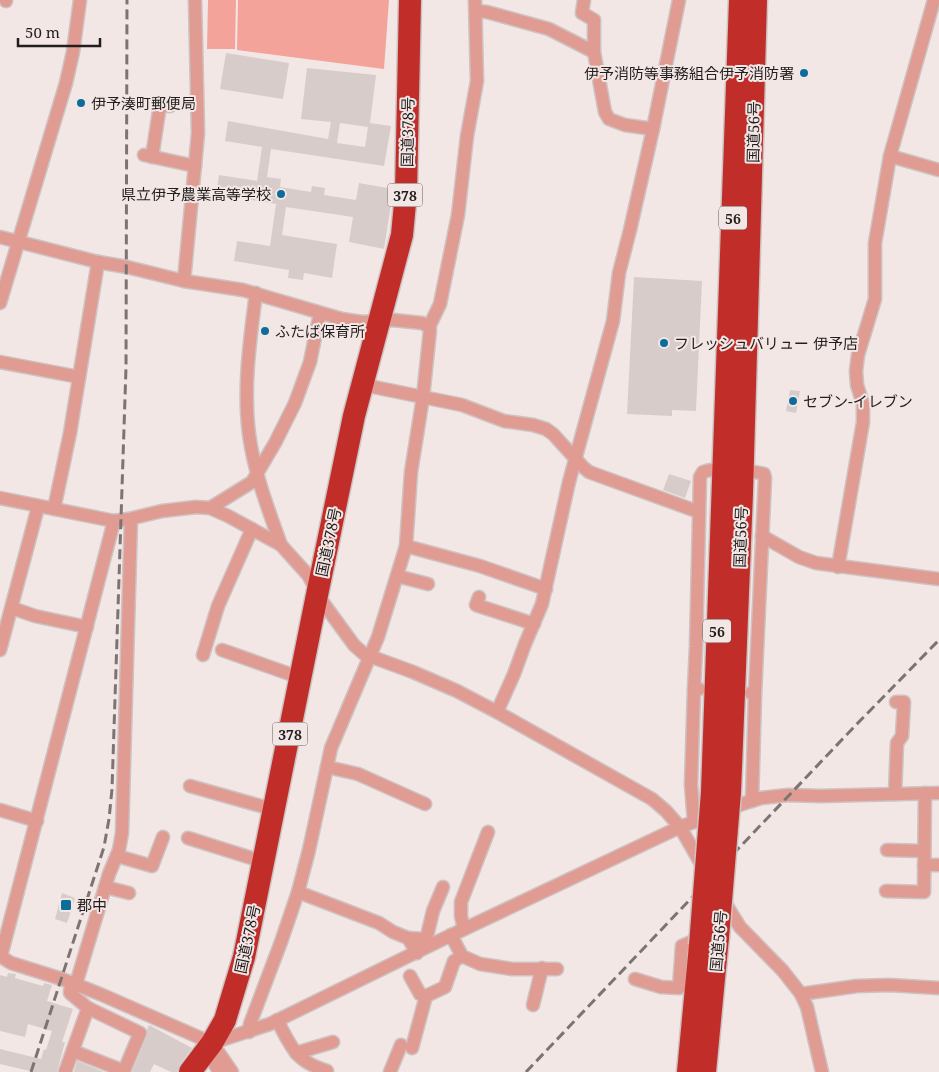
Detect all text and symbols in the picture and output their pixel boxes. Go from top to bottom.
scale bar [18,15,100,47]
text: 50 m [25,22,60,42]
place label: 伊予消防等事務組合伊予消防署 [584,63,794,83]
marker: 伊予消防等事務組合伊予消防署 [798,67,810,79]
place label: 伊予湊町郵便局 [91,93,196,113]
marker: 伊予湊町郵便局 [75,97,87,109]
street label: 国道378号 [396,97,418,167]
street label: 国道56号 [742,101,764,163]
place label: 県立伊予農業高等学校 [121,184,271,204]
road number: 378 [388,184,422,206]
marker: 県立伊予農業高等学校 [275,188,287,200]
road number: 56 [719,207,747,230]
place label: ふたば保育所 [275,321,365,341]
marker: ふたば保育所 [259,325,271,337]
place label: フレッシュバリュー 伊予店 [674,333,858,353]
marker: フレッシュバリュー 伊予店 [658,337,670,349]
place label: セブン-イレブン [803,391,913,411]
marker: セブン-イレブン [787,395,799,407]
street label: 国道378号 [311,506,345,578]
street label: 国道56号 [729,506,751,568]
road number: 56 [703,620,731,642]
road number: 378 [272,722,308,746]
place label: 郡中 [77,895,107,915]
marker: 郡中 [59,898,73,912]
street label: 国道378号 [230,903,264,975]
street label: 国道56号 [705,909,731,973]

